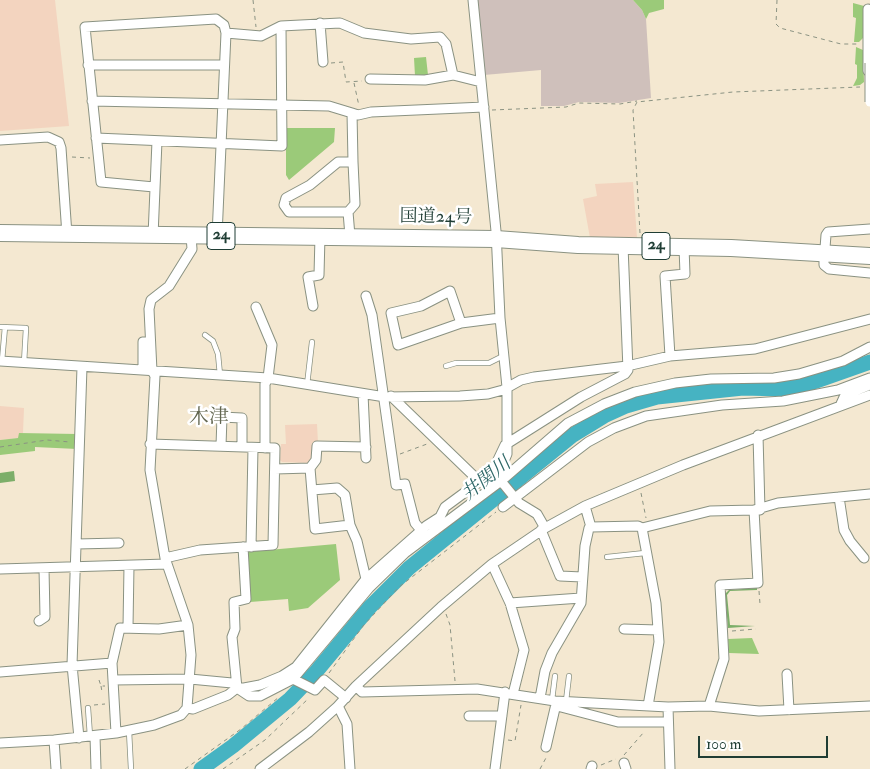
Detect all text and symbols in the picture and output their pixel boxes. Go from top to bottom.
street label: 国道24号 [399,207,473,229]
road number: 24 [207,222,235,250]
road number: 24 [642,232,670,260]
district label: 木津 [189,407,229,431]
water label: 井関川 [458,453,516,507]
scale bar [700,726,830,758]
text: 100 m [706,735,741,754]

